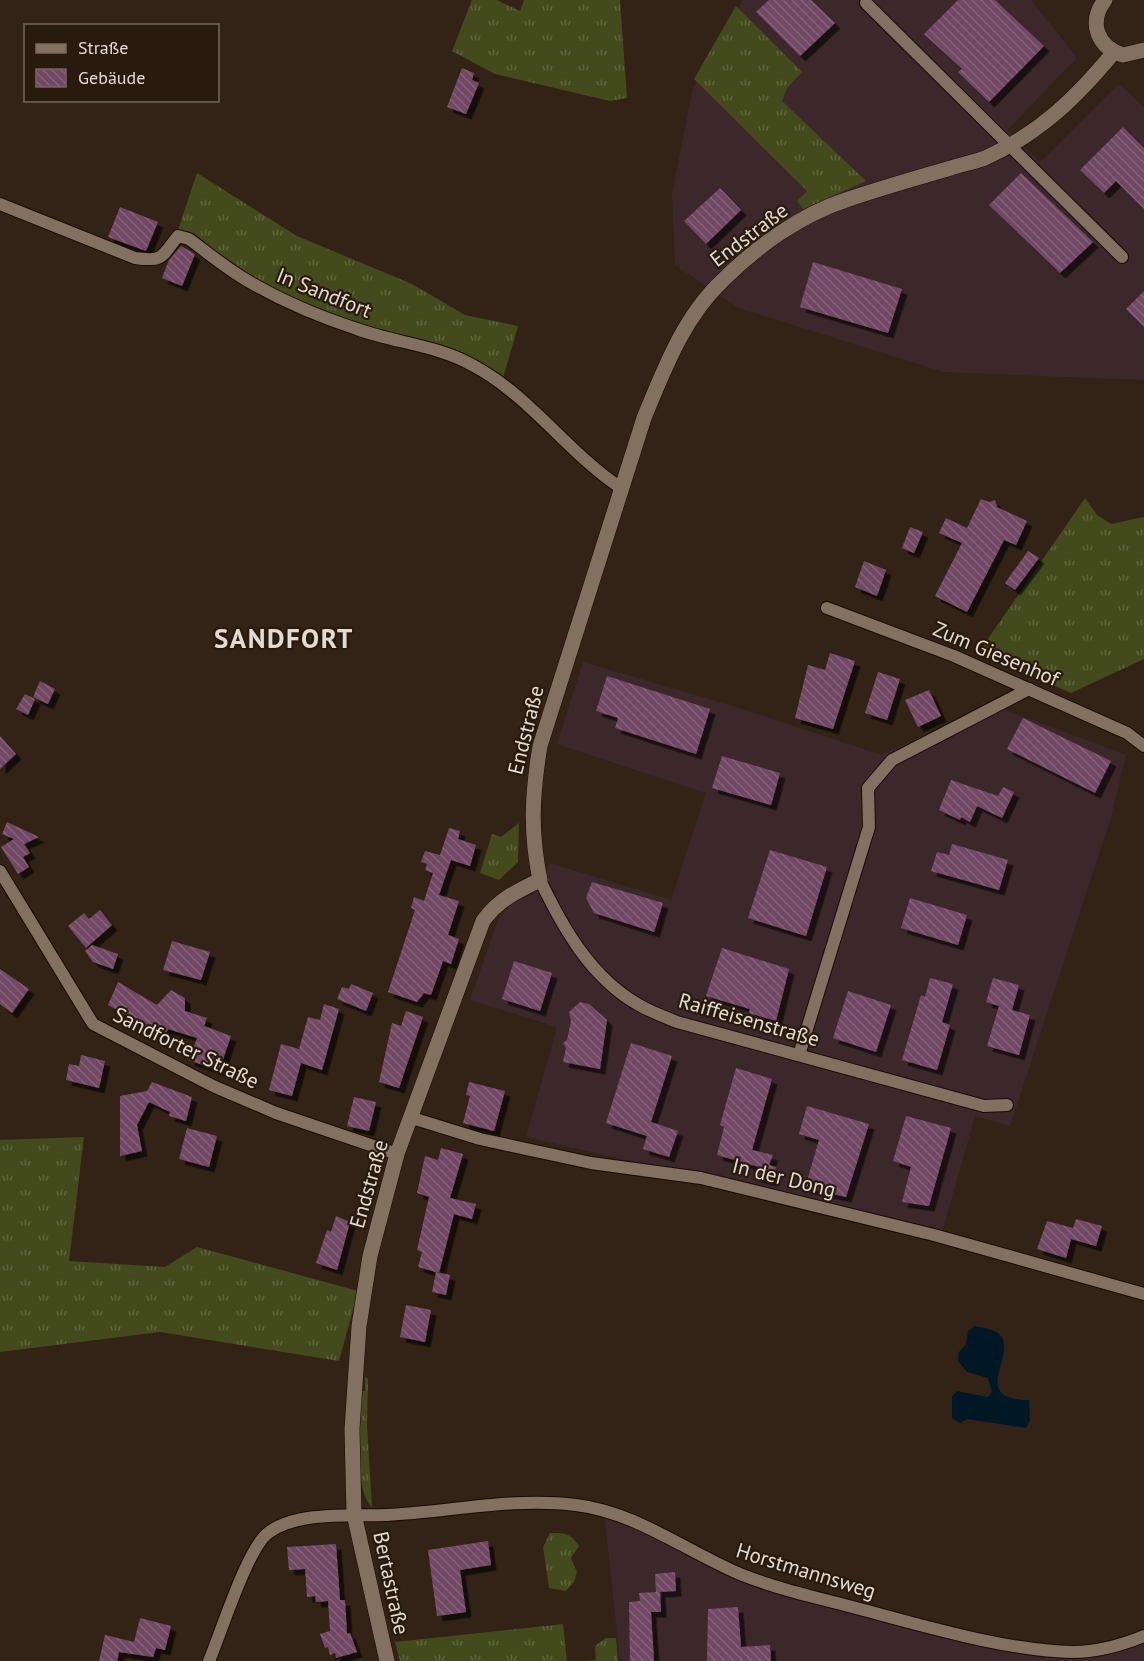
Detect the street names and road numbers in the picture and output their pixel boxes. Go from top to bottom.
street label: Endstraße [704,197,793,273]
street label: In Sandfort [273,261,376,324]
street label: Zum Giesenhof [929,615,1064,693]
street label: Endstraße [501,683,550,777]
street label: Raiffeisenstraße [676,987,823,1053]
street label: Sandforter Straße [109,1001,264,1095]
street label: Endstraße [343,1137,394,1231]
street label: In der Dong [730,1152,839,1203]
street label: Bertastraße [367,1529,416,1637]
street label: Horstmannsweg [733,1536,879,1605]

